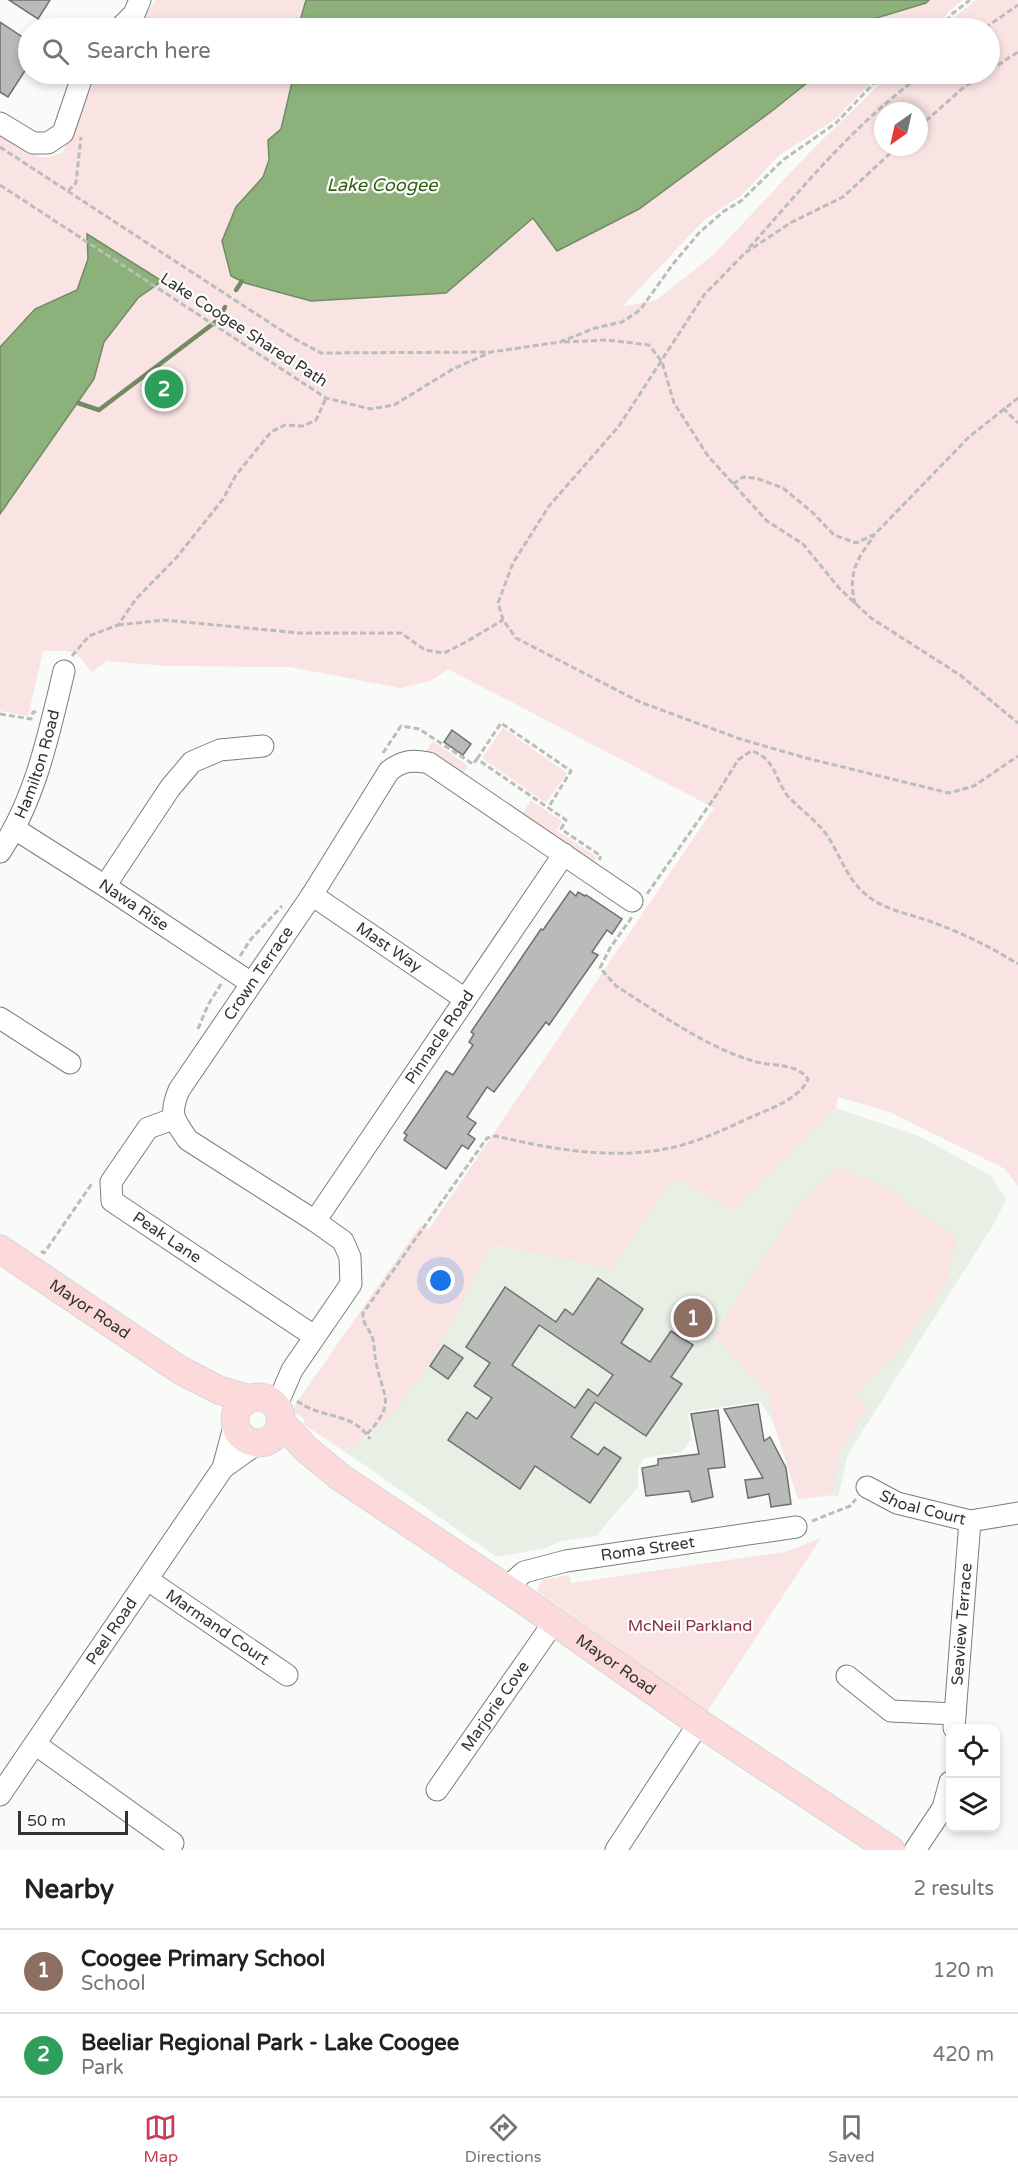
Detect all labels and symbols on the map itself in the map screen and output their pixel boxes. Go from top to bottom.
north arrow [874,102,928,156]
water label: Lake Coogee [327,174,438,196]
street label: Lake Coogee Shared Path [157,268,331,392]
pin: 2 [144,366,184,412]
street label: Hamilton Road [10,708,64,822]
street label: Nawa Rise [95,875,172,935]
street label: Mast Way [352,918,426,977]
street label: Crown Terrace [219,922,298,1024]
street label: Pinnacle Road [401,987,479,1088]
street label: Peak Lane [129,1208,205,1268]
your location [426,1266,455,1295]
street label: Mayor Road [45,1275,134,1344]
pin: 1 [674,1296,712,1340]
street label: Shoal Court [876,1485,968,1530]
street label: Roma Street [599,1532,696,1566]
street label: Seaview Terrace [947,1562,977,1686]
street label: Marmand Court [162,1585,273,1670]
street label: Peel Road [82,1594,142,1669]
park label: McNeil Parkland [628,1616,752,1636]
street label: Mayor Road [572,1630,660,1700]
street label: Marjorie Cove [457,1657,534,1755]
scale bar [18,1808,128,1836]

